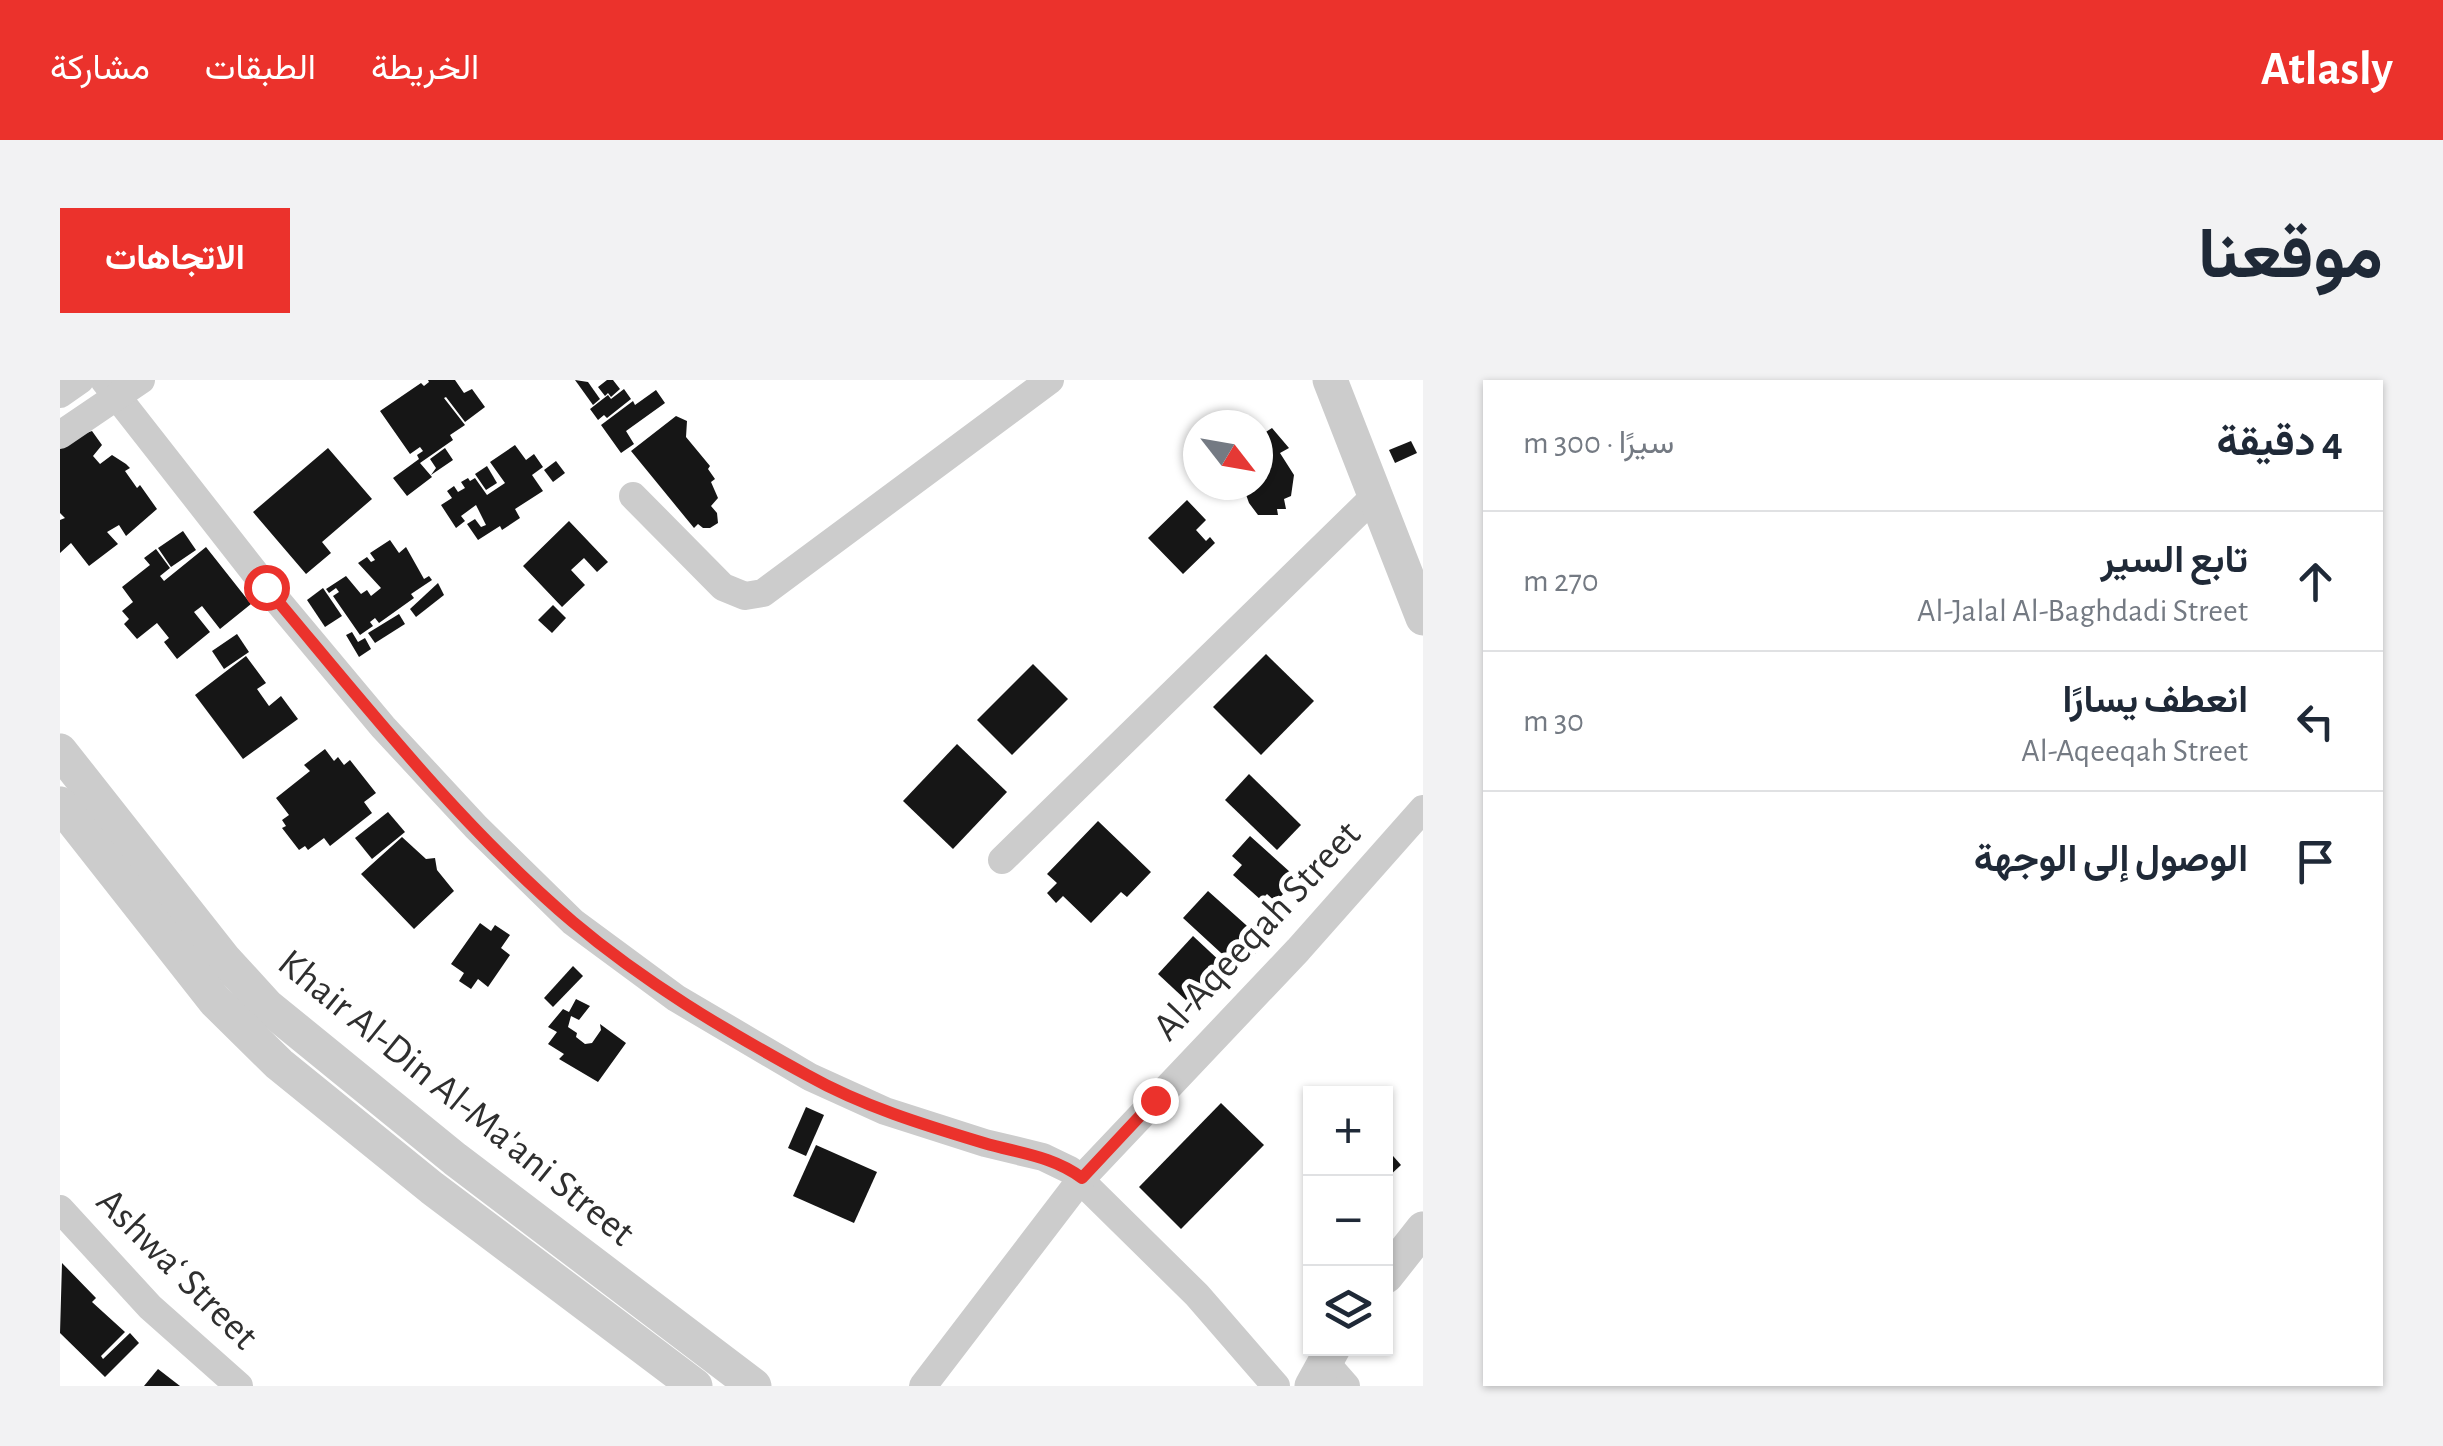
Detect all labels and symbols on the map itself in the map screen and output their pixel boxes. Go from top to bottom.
north arrow [1183,410,1273,500]
route start [244,565,290,611]
street label: Al-Aqeeqah Street [1146,814,1368,1048]
street label: Khair Al-Din Al-Ma'ani Street [270,942,642,1254]
route end [1133,1078,1179,1124]
street label: Ashwa‘ Street [89,1181,265,1357]

